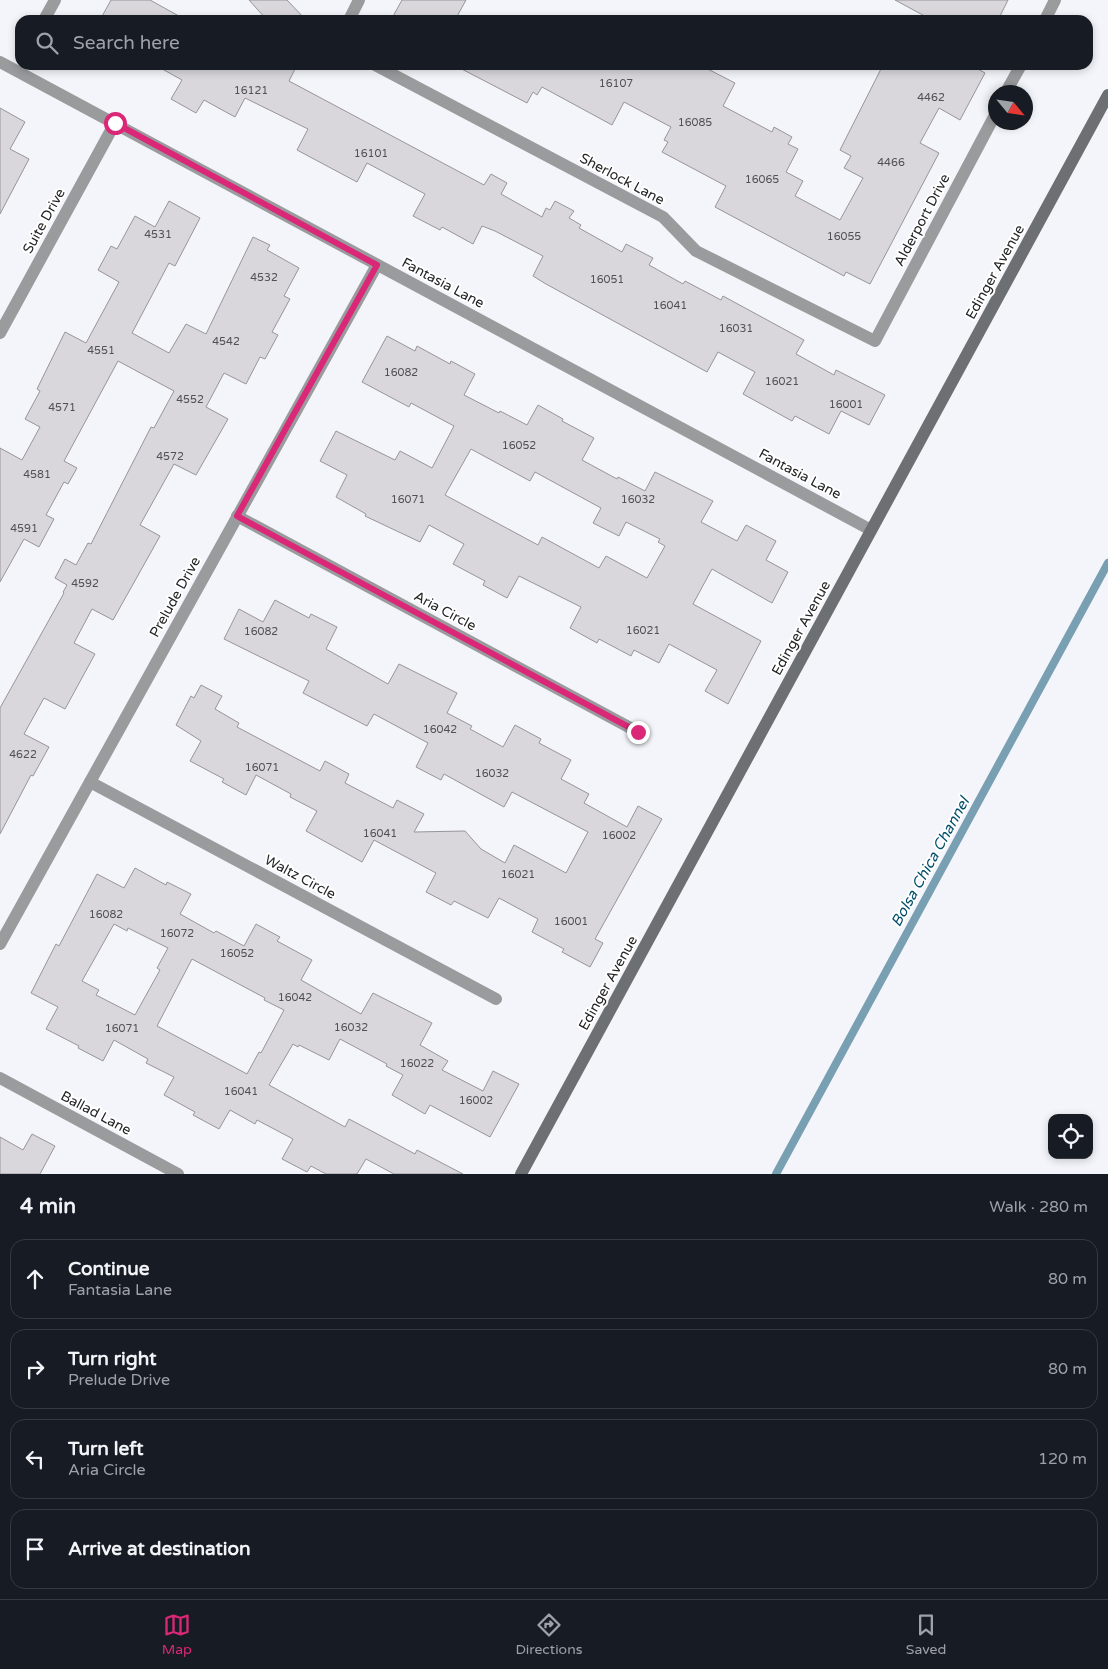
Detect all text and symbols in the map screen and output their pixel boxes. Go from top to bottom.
search box [15,15,1093,70]
icon: search [33,29,61,57]
text: Search here [73,32,180,54]
house number: 16107 [599,77,633,90]
house number: 16121 [234,84,268,97]
north arrow [988,85,1033,130]
house number: 4462 [917,91,945,104]
route start [104,112,127,135]
house number: 16085 [678,116,712,129]
house number: 16101 [354,147,388,160]
street label: Sherlock Lane [577,150,667,208]
house number: 4466 [877,156,905,169]
street label: Alderport Drive [891,171,954,269]
house number: 16065 [745,173,779,186]
street label: Suite Drive [19,185,69,257]
street label: Edinger Avenue [962,222,1028,322]
house number: 4531 [144,228,172,241]
house number: 16055 [827,230,861,243]
street label: Fantasia Lane [399,254,487,312]
house number: 4532 [250,271,278,284]
house number: 16051 [590,273,624,286]
house number: 16041 [653,299,687,312]
house number: 16031 [719,322,753,335]
house number: 4542 [212,335,240,348]
house number: 4551 [87,344,115,357]
house number: 16082 [384,366,418,379]
house number: 16021 [765,375,799,388]
house number: 4552 [176,393,204,406]
house number: 16001 [829,398,863,411]
house number: 4571 [48,401,76,414]
house number: 16052 [502,439,536,452]
street label: Fantasia Lane [756,445,844,503]
house number: 4572 [156,450,184,463]
house number: 4581 [23,468,51,481]
house number: 16071 [391,493,425,506]
house number: 16032 [621,493,655,506]
house number: 4591 [10,522,38,535]
street label: Prelude Drive [146,554,204,640]
house number: 4592 [71,577,99,590]
street label: Edinger Avenue [768,578,834,678]
street label: Aria Circle [411,588,479,634]
house number: 16021 [626,624,660,637]
house number: 16082 [244,625,278,638]
route end [627,721,650,744]
house number: 16042 [423,723,457,736]
house number: 4622 [9,748,37,761]
house number: 16071 [245,761,279,774]
house number: 16032 [475,767,509,780]
water label: Bolsa Chica Channel [887,792,974,930]
house number: 16041 [363,827,397,840]
house number: 16002 [602,829,636,842]
street label: Waltz Circle [262,851,339,903]
house number: 16021 [501,868,535,881]
house number: 16082 [89,908,123,921]
house number: 16001 [554,915,588,928]
house number: 16072 [160,927,194,940]
street label: Edinger Avenue [575,933,641,1033]
house number: 16052 [220,947,254,960]
house number: 16042 [278,991,312,1004]
house number: 16032 [334,1021,368,1034]
house number: 16071 [105,1022,139,1035]
house number: 16022 [400,1057,434,1070]
house number: 16041 [224,1085,258,1098]
street label: Ballad Lane [58,1087,134,1139]
house number: 16002 [459,1094,493,1107]
map controls [1048,1114,1093,1159]
button: locate [1048,1114,1093,1159]
text: 4 min [20,1194,76,1219]
text: Walk · 280 m [989,1197,1088,1217]
text: Continue [68,1258,150,1280]
icon: ahead [21,1265,49,1293]
text: 80 m [1048,1269,1087,1289]
text: Fantasia Lane [68,1280,172,1300]
text: Turn right [68,1348,156,1370]
icon: right [21,1355,49,1383]
text: 80 m [1048,1359,1087,1379]
text: Prelude Drive [68,1370,170,1390]
text: Turn left [68,1438,144,1460]
icon: left [21,1445,49,1473]
text: 120 m [1038,1449,1087,1469]
text: Aria Circle [68,1460,146,1480]
icon: arrive [21,1535,49,1563]
text: Arrive at destination [68,1538,251,1560]
tab: Map [162,1611,192,1658]
tab: Directions [515,1611,582,1658]
tab: Saved [906,1611,946,1658]

